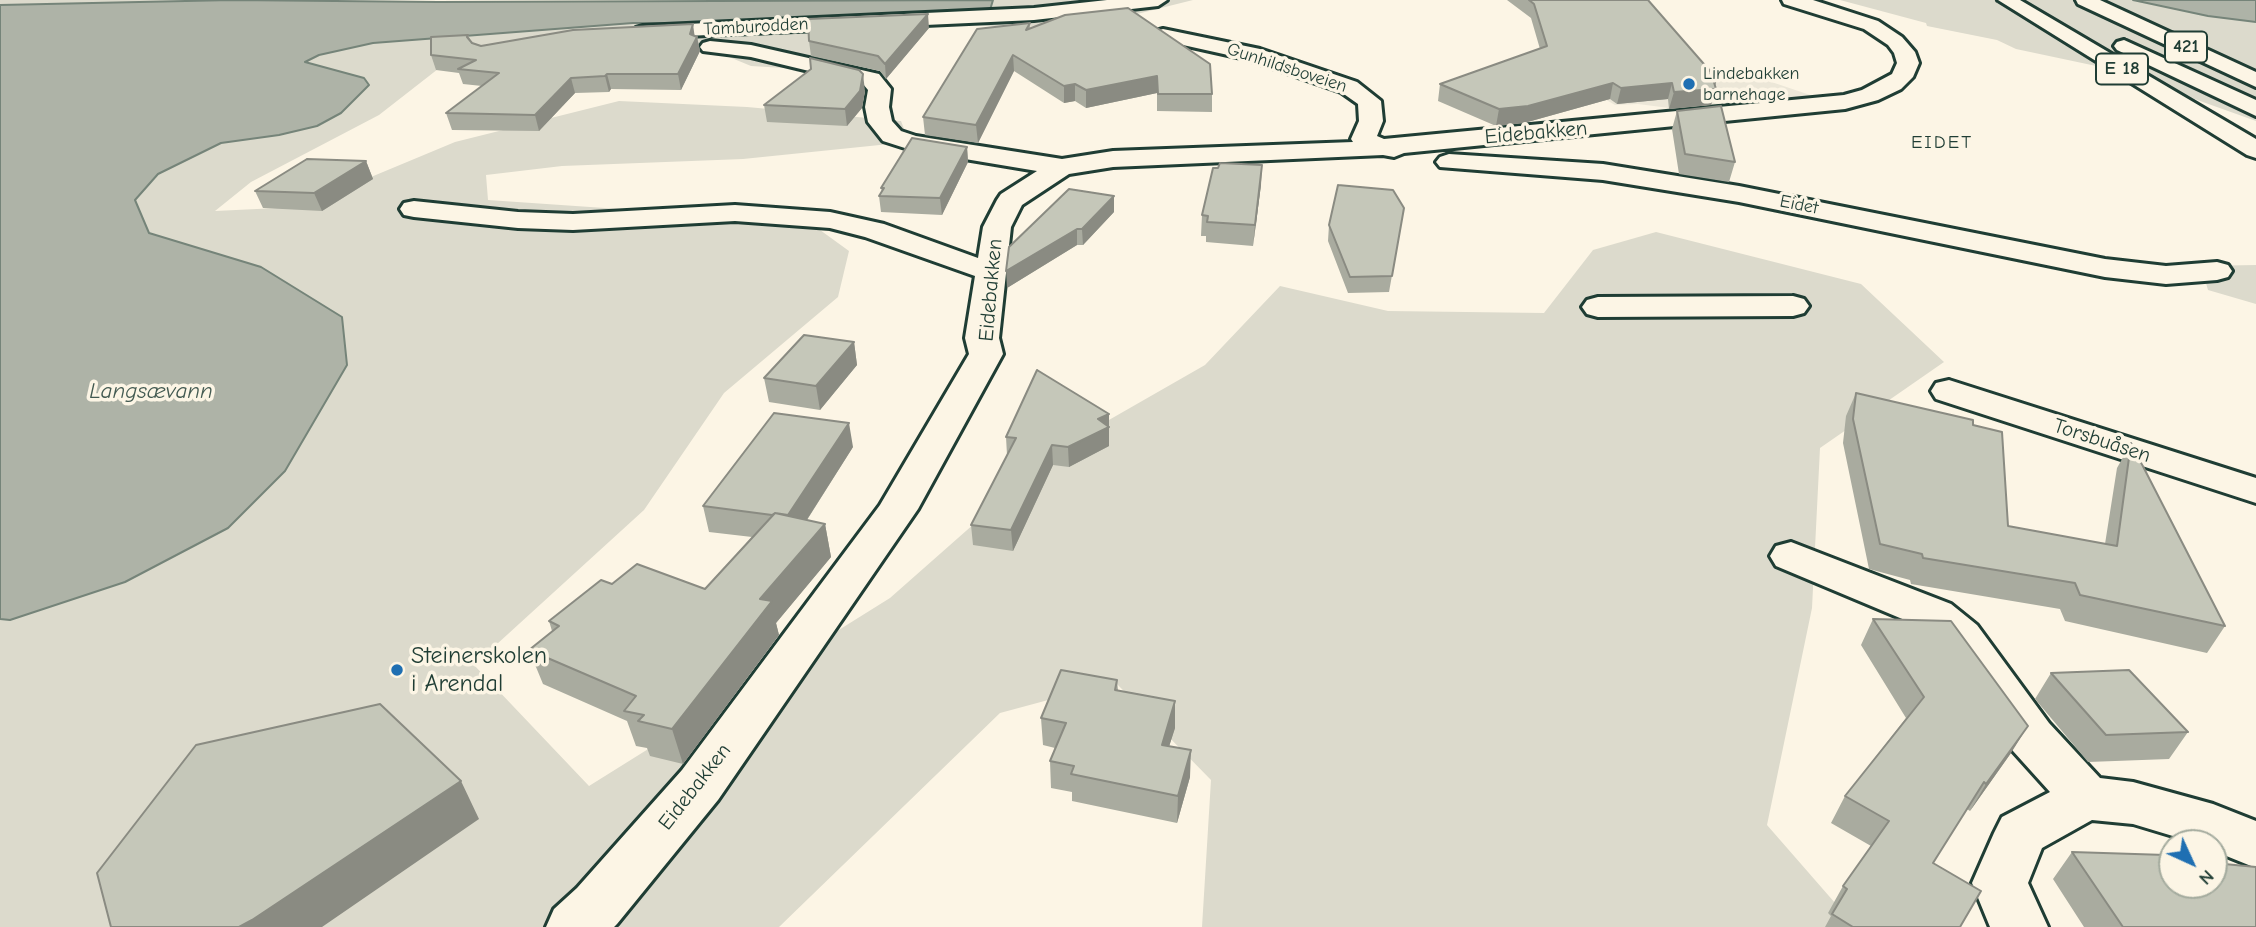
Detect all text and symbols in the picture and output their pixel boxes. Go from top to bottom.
street label: Tamburodden [703,13,809,41]
road number: 421 [2165,32,2207,62]
street label: Gunhildsboveien [1224,38,1350,98]
road number: E 18 [2096,54,2148,85]
place label: Lindebakken barnehage [1703,63,1800,106]
marker: Lindebakken barnehage [1681,76,1697,92]
street label: Eidebakken [1484,116,1588,150]
district label: EIDET [1912,132,1972,154]
street label: Eidet [1778,191,1820,219]
street label: Eidebakken [974,238,1008,342]
water label: Langsævann [89,377,213,405]
street label: Torsbuåsen [2050,413,2154,469]
place label: Steinerskolen i Arendal [411,642,547,698]
marker: Steinerskolen i Arendal [389,662,405,678]
street label: Eidebakken [653,739,737,835]
north arrow [2158,829,2228,899]
text: N [2194,865,2219,890]

